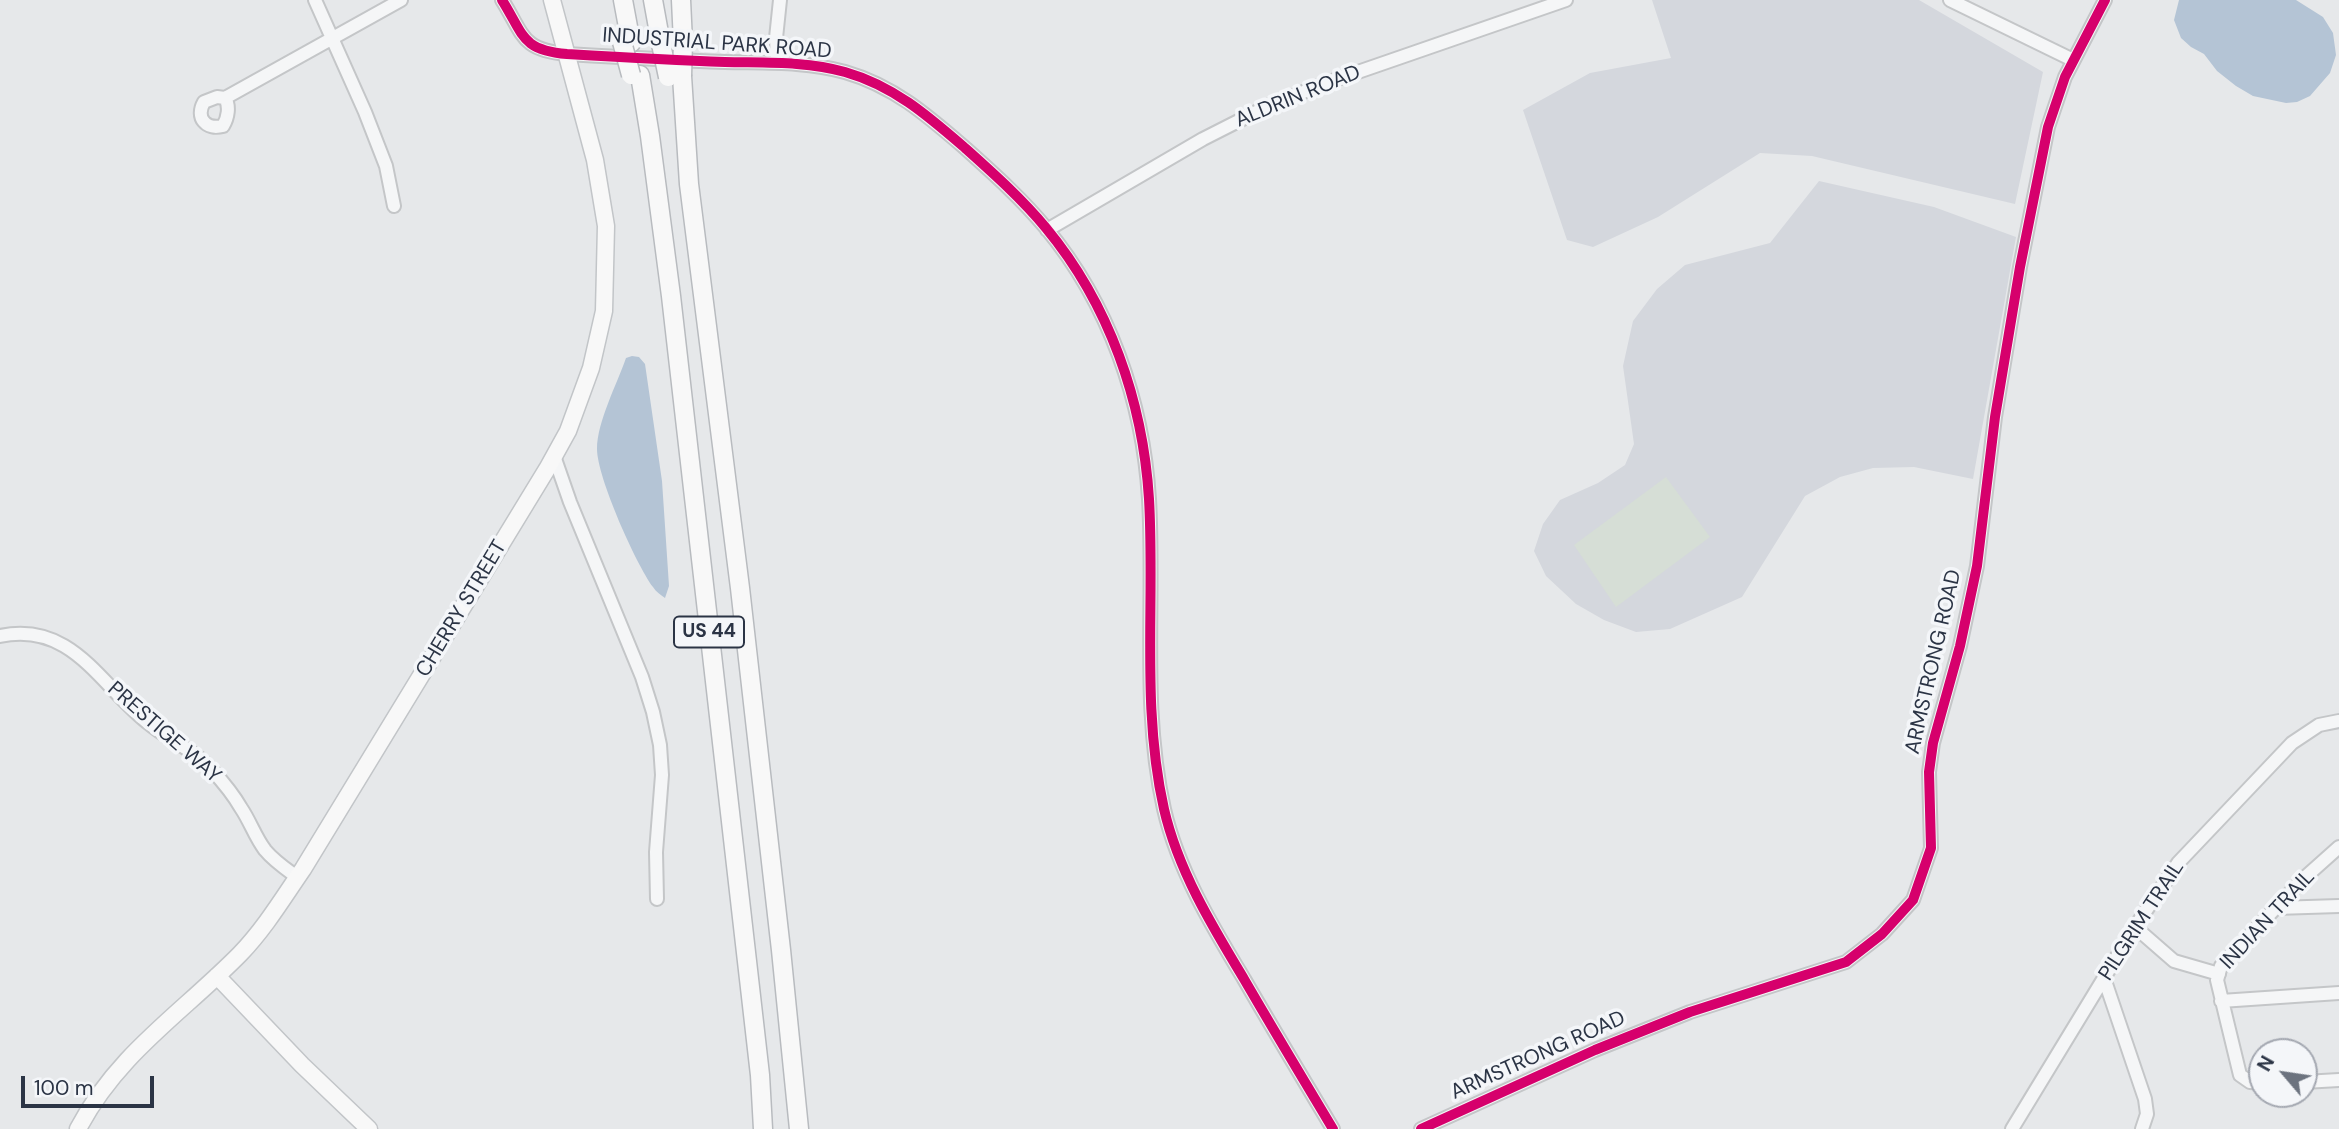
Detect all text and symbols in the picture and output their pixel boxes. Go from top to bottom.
street label: INDUSTRIAL PARK ROAD [601,23,833,65]
street label: ALDRIN ROAD [1232,60,1364,134]
street label: CHERRY STREET [411,536,513,682]
street label: ARMSTRONG ROAD [1901,567,1967,757]
road number: US 44 [674,617,744,648]
street label: PRESTIGE WAY [102,677,226,789]
street label: PILGRIM TRAIL [2094,856,2190,986]
street label: INDIAN TRAIL [2215,865,2321,975]
street label: ARMSTRONG ROAD [1447,1006,1629,1106]
north arrow [2248,1038,2318,1108]
text: N [2252,1051,2280,1076]
scale bar [24,1062,158,1106]
text: 100 m [34,1074,94,1102]

